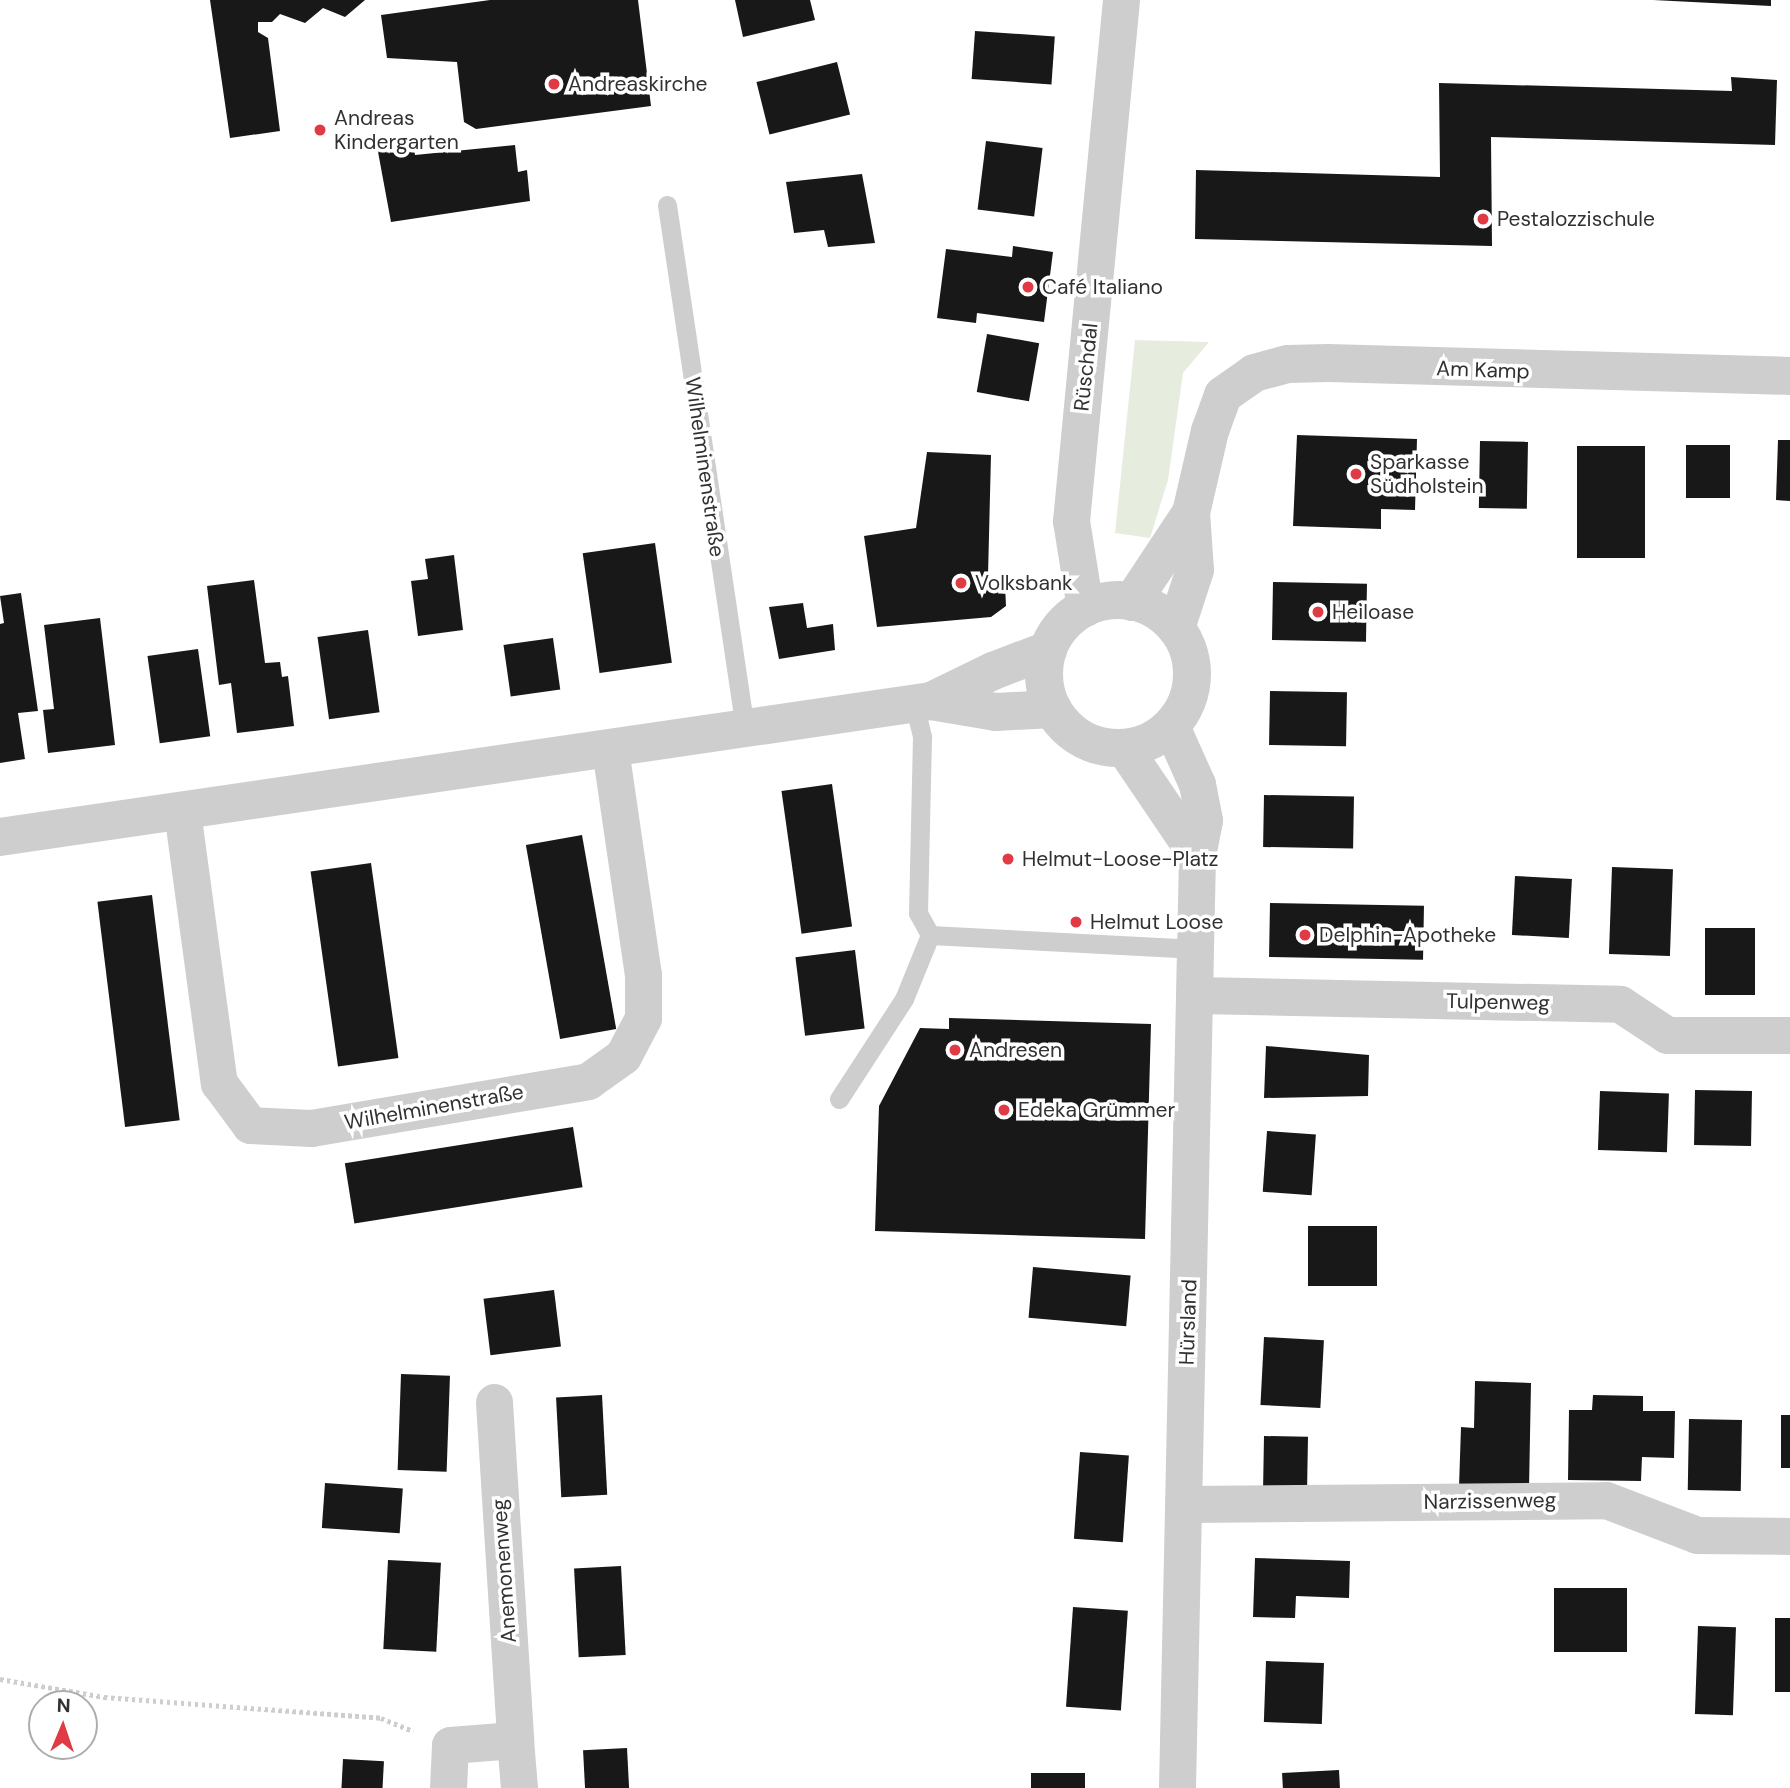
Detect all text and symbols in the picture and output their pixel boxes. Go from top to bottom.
place label: Andreaskirche [568,71,707,97]
marker: Andreaskirche [546,76,562,92]
place label: Andreas Kindergarten [334,105,459,155]
marker: Andreas Kindergarten [312,122,328,138]
place label: Pestalozzischule [1497,206,1655,232]
marker: Pestalozzischule [1475,211,1491,227]
place label: Café Italiano [1042,274,1163,300]
marker: Café Italiano [1020,279,1036,295]
street label: Rüschdal [1069,322,1103,412]
street label: Am Kamp [1436,356,1530,384]
street label: Wilhelminenstraße [680,375,730,559]
place label: Sparkasse Südholstein [1370,449,1484,499]
marker: Sparkasse Südholstein [1348,466,1364,482]
place label: Volksbank [975,570,1073,596]
marker: Volksbank [953,575,969,591]
place label: Heiloase [1332,599,1414,625]
marker: Heiloase [1310,604,1326,620]
place label: Helmut-Loose-Platz [1022,846,1218,872]
marker: Helmut-Loose-Platz [1000,851,1016,867]
place label: Helmut Loose [1090,909,1223,935]
marker: Helmut Loose [1068,914,1084,930]
place label: Delphin-Apotheke [1319,922,1496,948]
marker: Delphin-Apotheke [1297,927,1313,943]
street label: Tulpenweg [1446,988,1550,1016]
place label: Andresen [969,1037,1062,1063]
marker: Andresen [947,1042,963,1058]
street label: Wilhelminenstraße [342,1079,526,1135]
place label: Edeka Grümmer [1018,1097,1175,1123]
marker: Edeka Grümmer [996,1102,1012,1118]
street label: Hürsland [1174,1279,1202,1365]
street label: Narzissenweg [1423,1487,1557,1515]
street label: Anemonenweg [486,1498,522,1644]
north arrow [28,1690,98,1760]
text: N [56,1693,71,1718]

